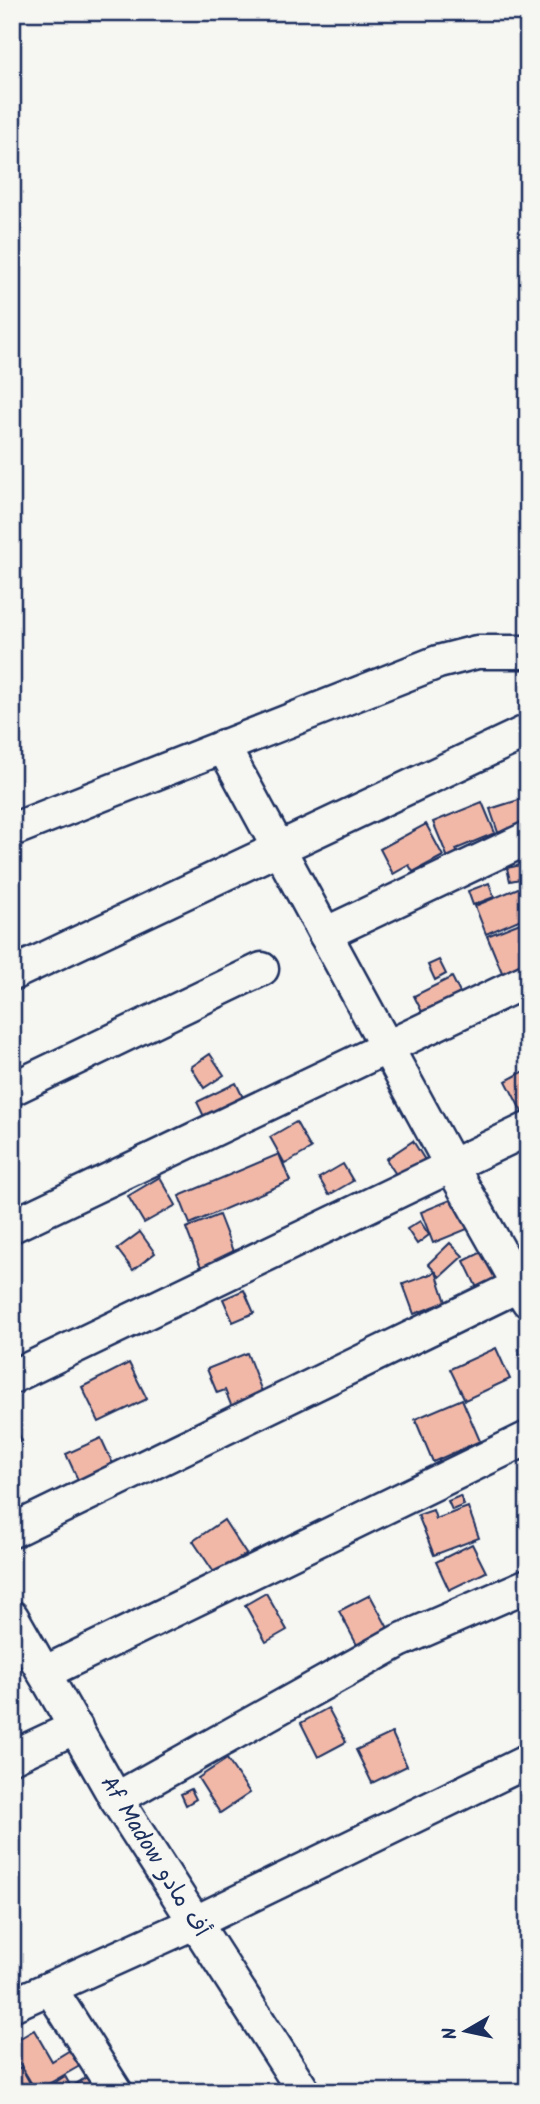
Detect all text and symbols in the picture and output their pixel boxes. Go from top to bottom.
street label: Af Madow أف مادو [90,1769,218,1945]
north arrow [432,1996,502,2066]
text: N [435,2025,467,2042]

